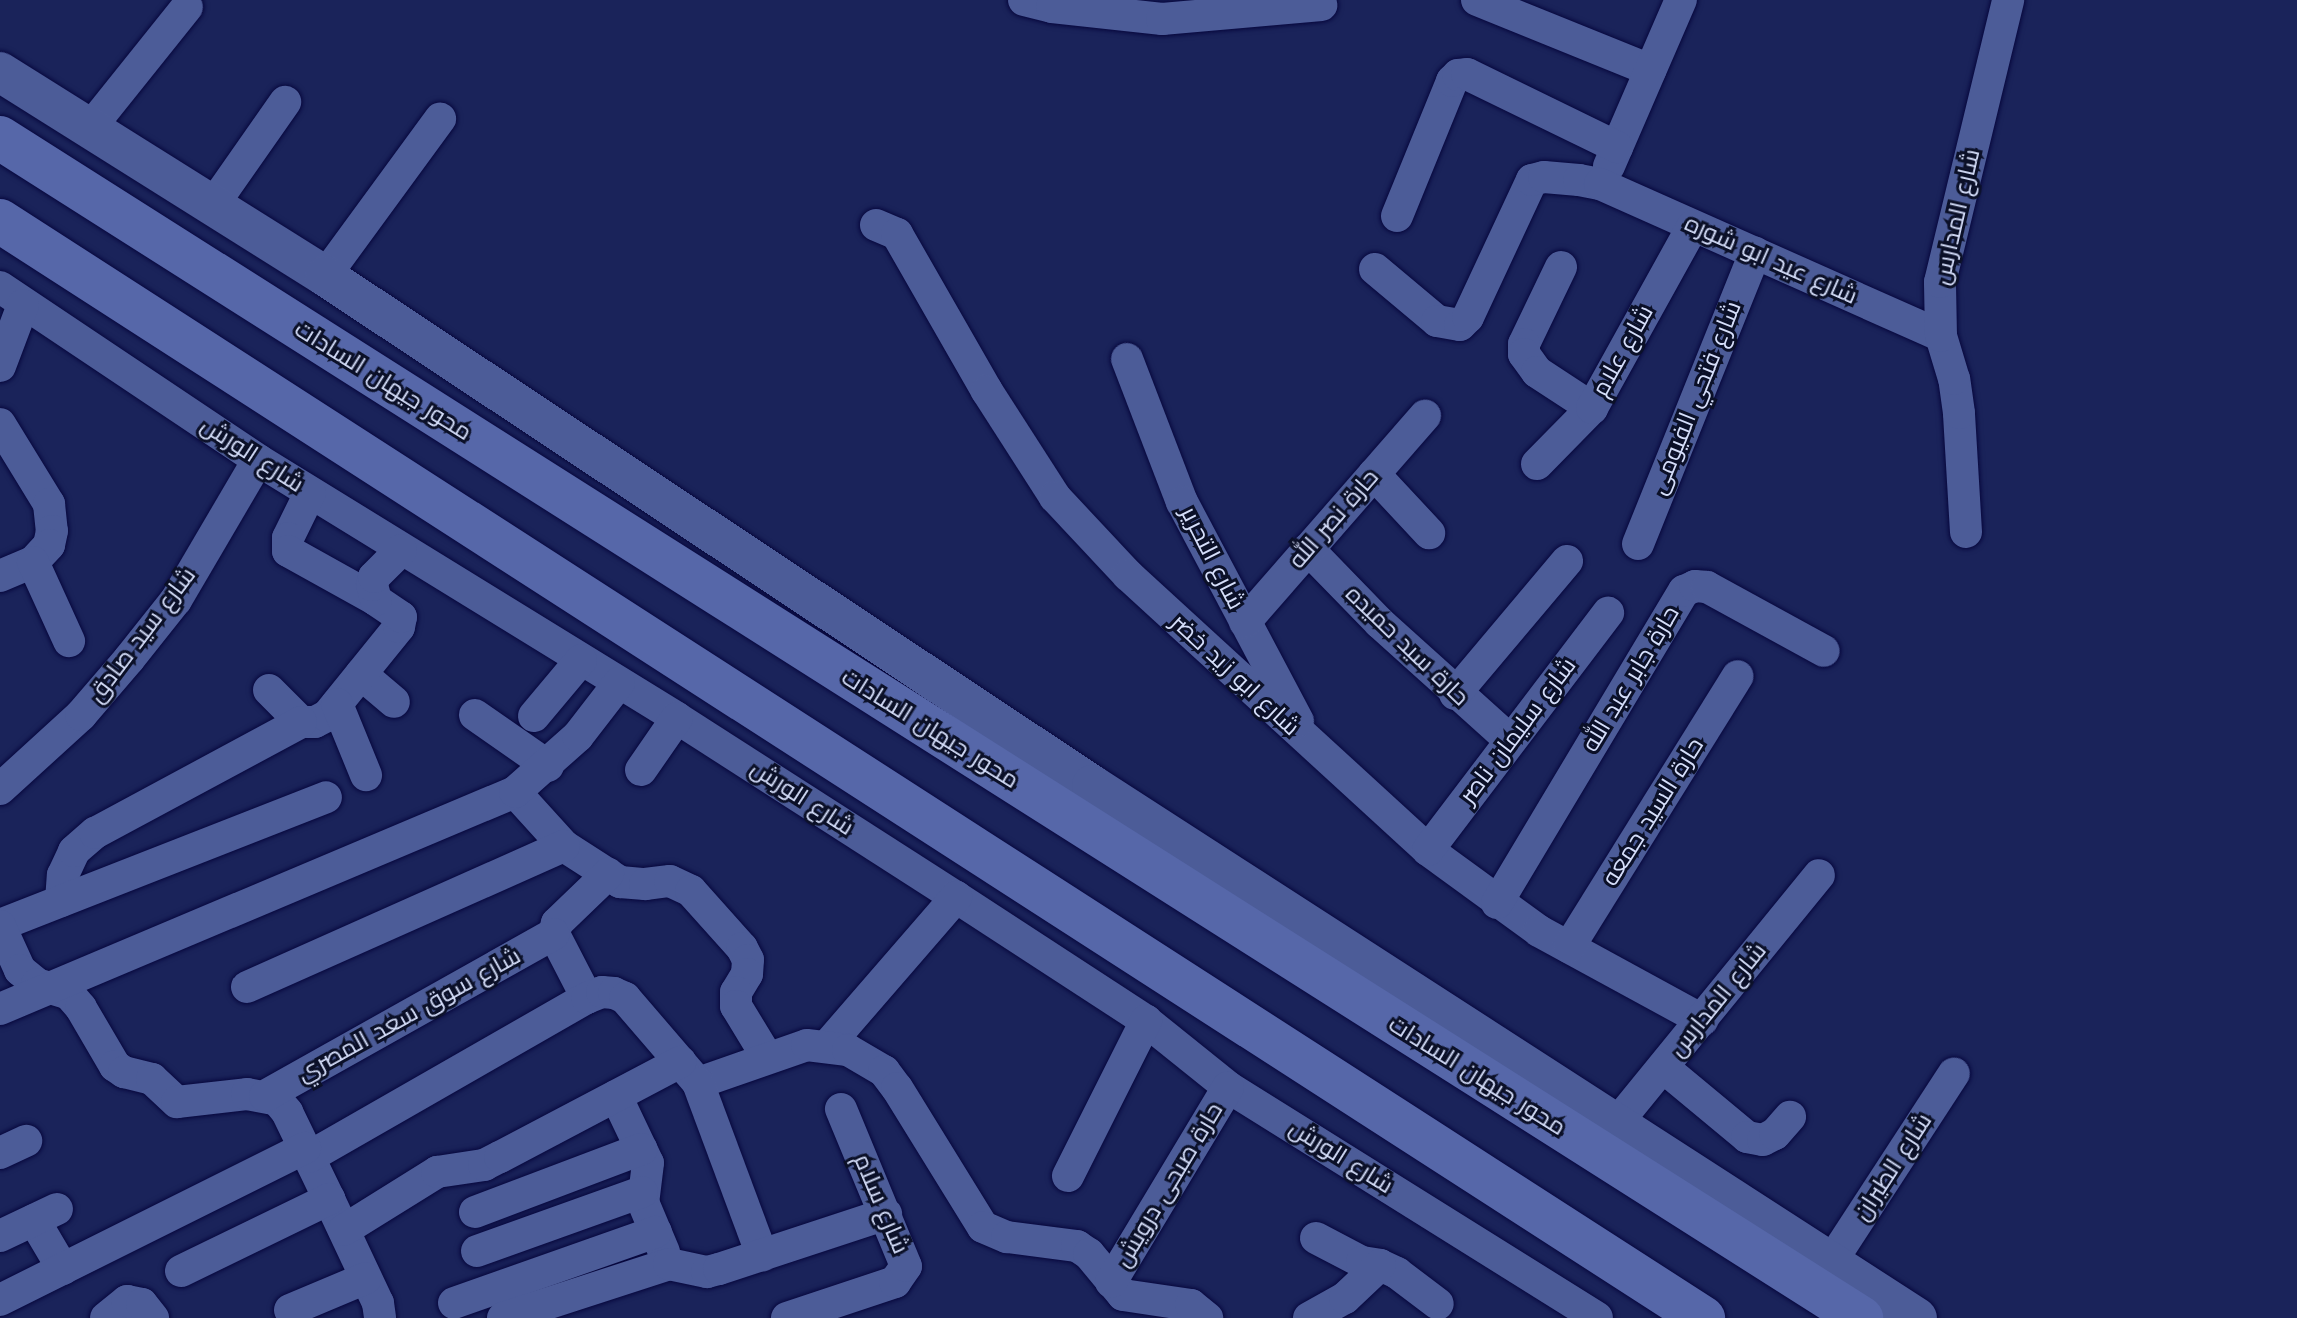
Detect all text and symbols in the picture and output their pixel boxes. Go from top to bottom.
street label: شارع المدارس [1927,146,1987,288]
street label: شارع عيد ابو شوره [1680,209,1862,311]
street label: شارع فتحي الفيومى [1644,297,1748,499]
street label: شارع علام [1586,300,1660,402]
street label: محور جيهان السادات [289,315,477,447]
street label: شارع الورش [195,411,309,499]
street label: حارة نصر الله [1283,463,1385,575]
street label: شارع التحرير [1174,502,1250,614]
street label: شارع سيد صادق [82,562,202,708]
street label: حارة سيد حميده [1339,580,1475,712]
street label: حارة جابر عبد الله [1576,601,1686,757]
street label: شارع ابو زيد خضر [1165,608,1305,742]
street label: شارع سليمان ناصر [1454,652,1582,810]
street label: محور جيهان السادات [836,663,1024,795]
street label: حارة السيد جمعه [1596,733,1710,891]
street label: شارع الورش [745,754,859,842]
street label: شارع المدارس [1663,937,1773,1063]
street label: شارع سوق سعد المصري [292,942,526,1088]
street label: محور جيهان السادات [1383,1010,1571,1142]
street label: حارة صبحى درويش [1109,1098,1229,1272]
street label: شارع الطيران [1848,1108,1938,1226]
street label: شارع الورش [1284,1114,1398,1200]
street label: شارع سلام [847,1150,915,1258]

